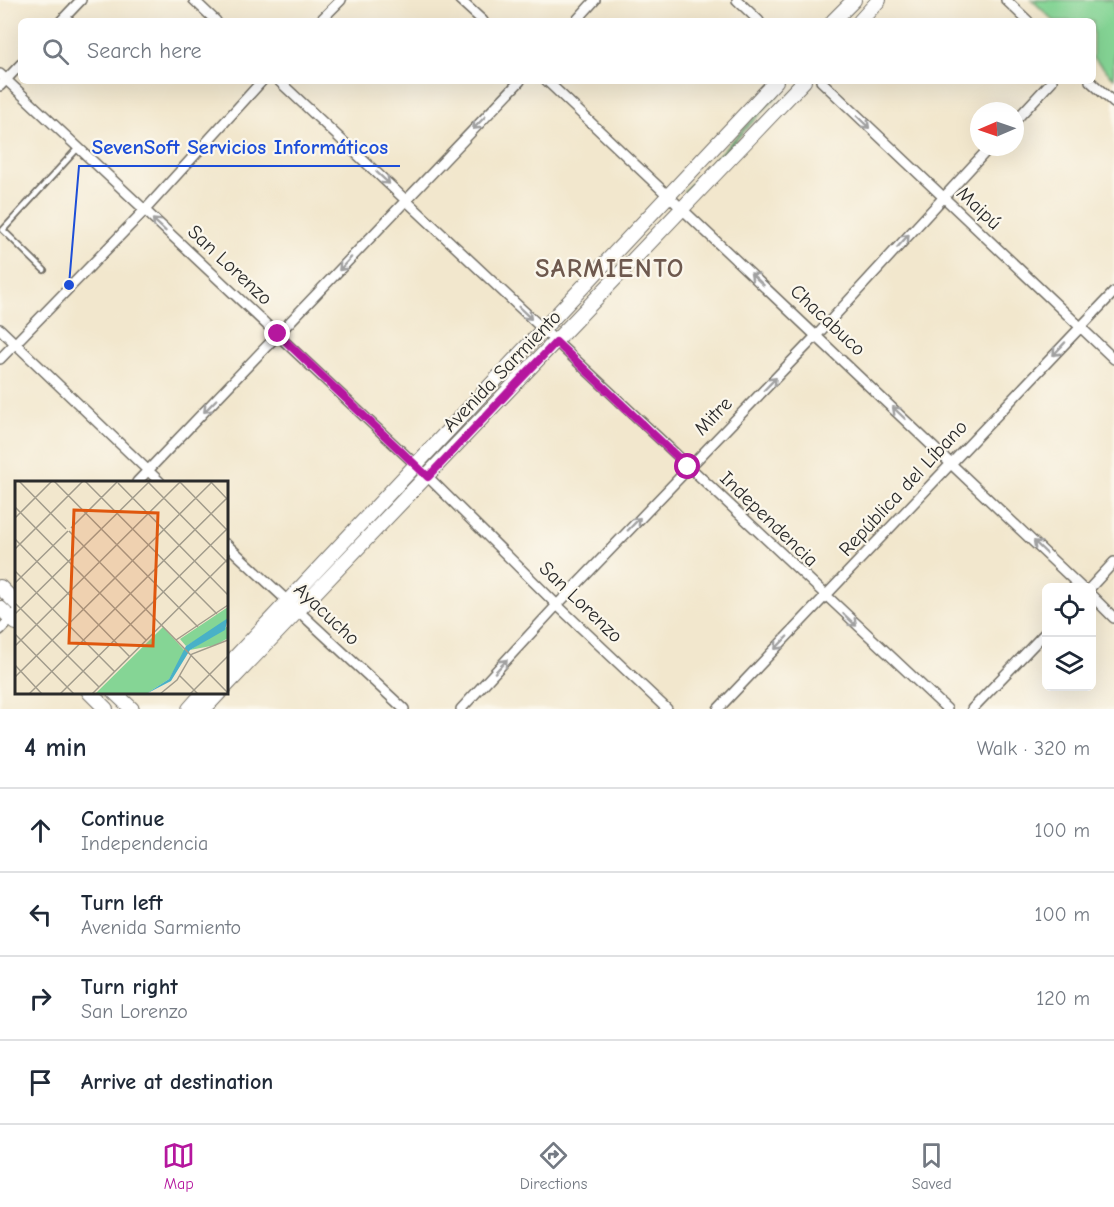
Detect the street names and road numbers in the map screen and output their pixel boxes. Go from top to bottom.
street label: Maipú [952,182,1006,234]
street label: San Lorenzo [183,220,277,310]
street label: Chacabuco [786,279,870,361]
street label: Avenida Sarmiento [438,305,566,437]
street label: Mitre [689,392,737,440]
street label: República del Líbano [834,415,972,561]
street label: Independencia [715,466,823,572]
street label: San Lorenzo [535,557,627,647]
street label: Ayacucho [289,578,365,650]

